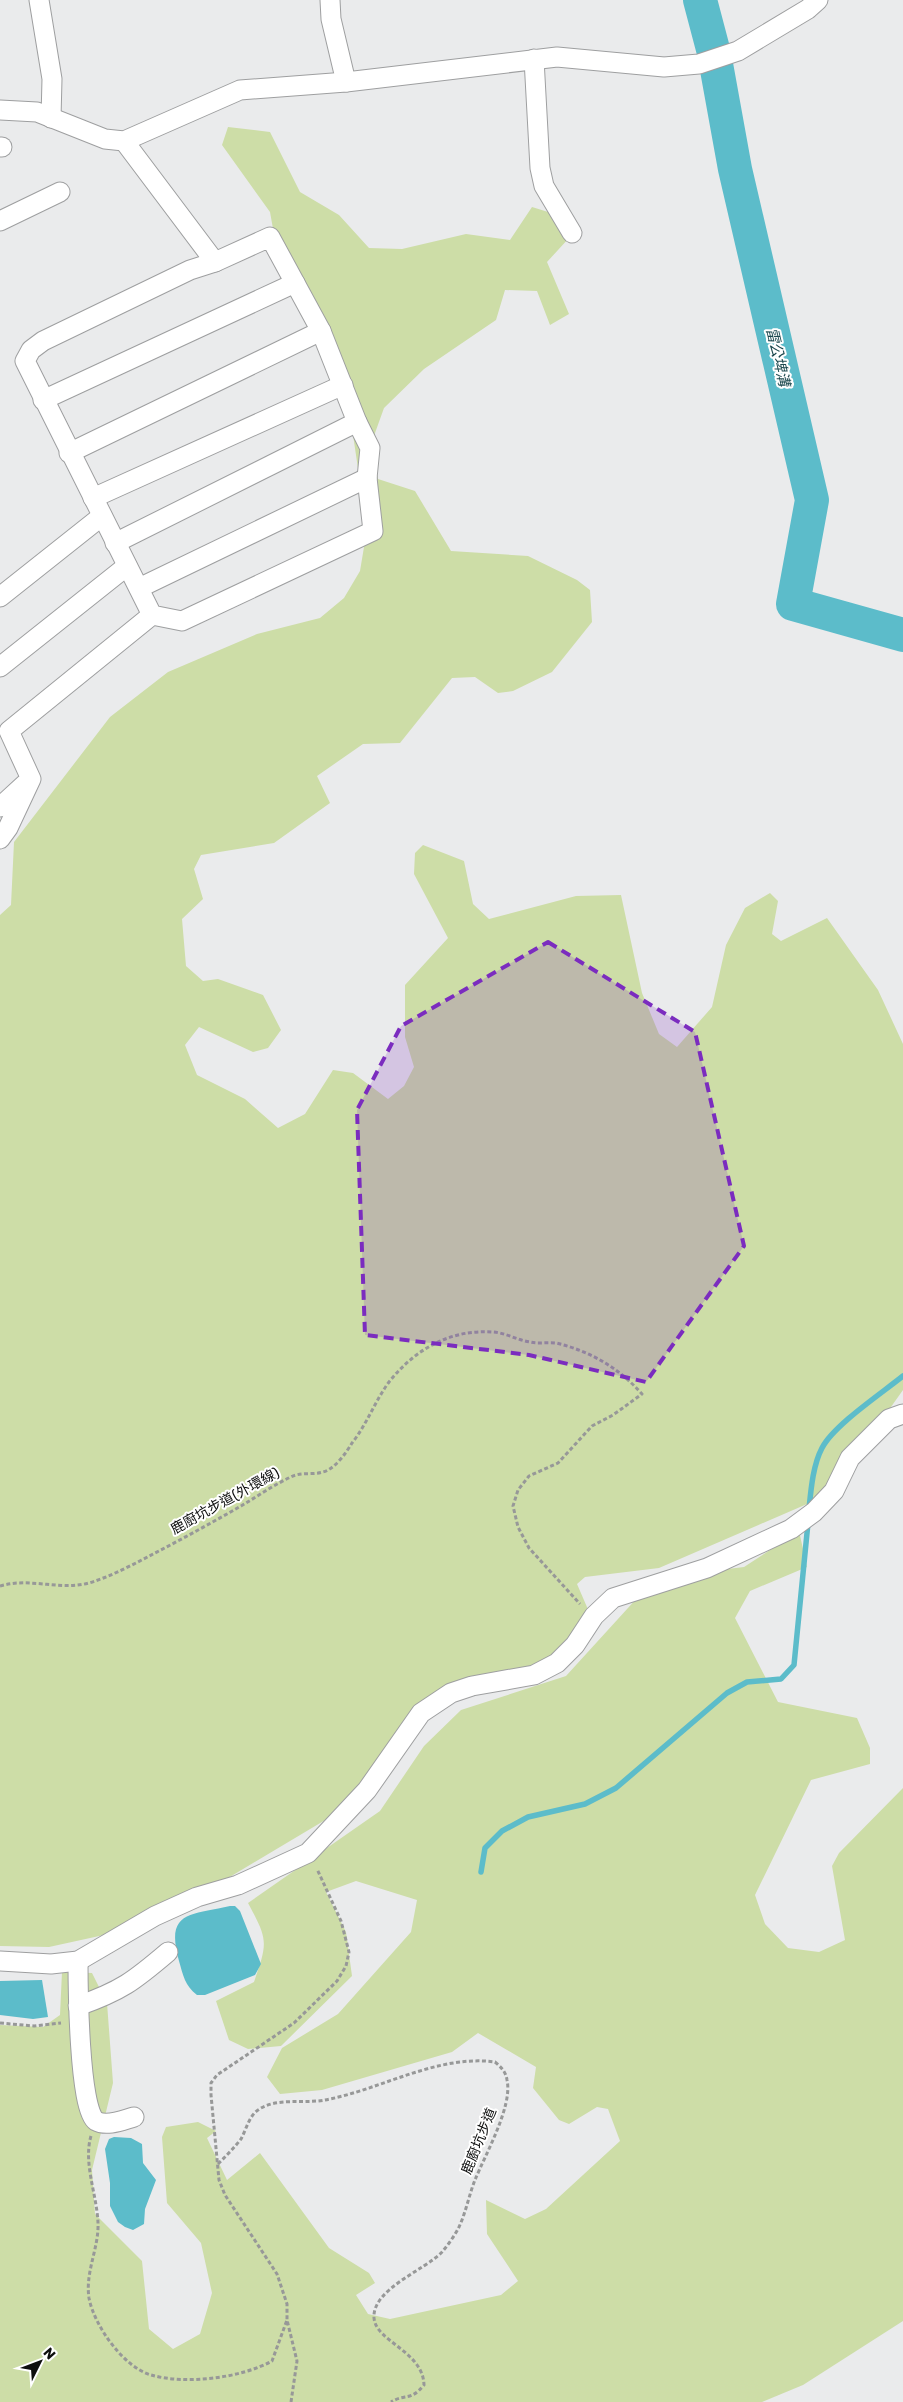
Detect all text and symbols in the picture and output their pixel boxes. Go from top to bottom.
water label: 雷公埤溝 [762,326,794,390]
street label: 鹿廚坑步道(外環線) [168,1464,282,1538]
street label: 鹿廚坑步道 [458,2105,500,2177]
north arrow [15,2337,65,2387]
text: N [40,2344,59,2363]

